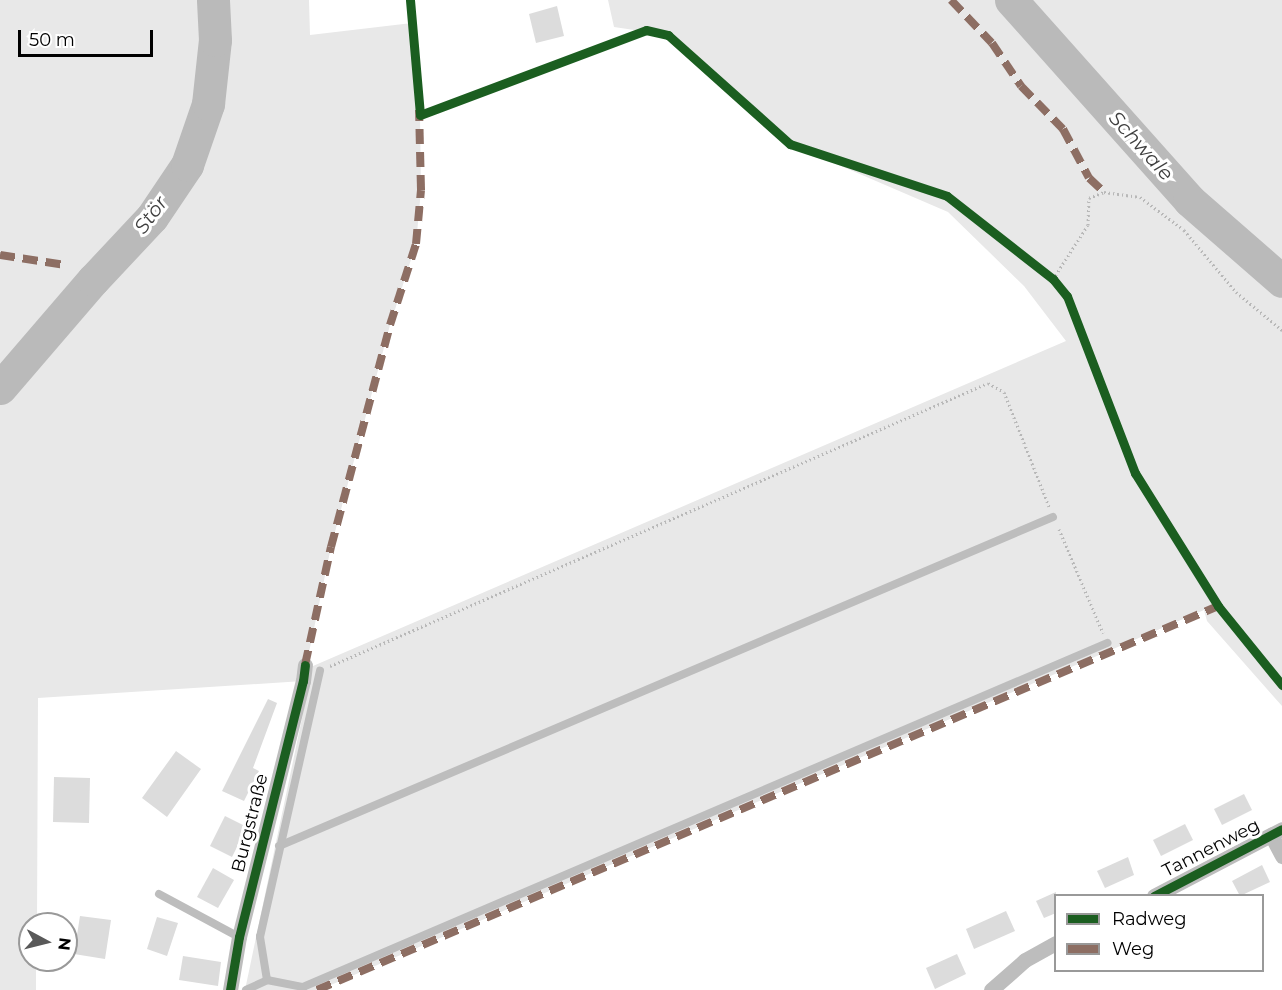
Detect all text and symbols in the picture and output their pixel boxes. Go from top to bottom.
scale bar [21,18,156,56]
text: 50 m [29,29,75,51]
water label: Schwale [1104,106,1178,186]
water label: Stör [129,192,173,238]
street label: Burgstraße [227,771,273,875]
street label: Tannenweg [1159,814,1263,882]
legend [1054,894,1264,972]
text: Radweg [1112,908,1187,930]
north arrow [18,912,78,972]
text: N [54,936,75,952]
text: Weg [1112,938,1154,960]

